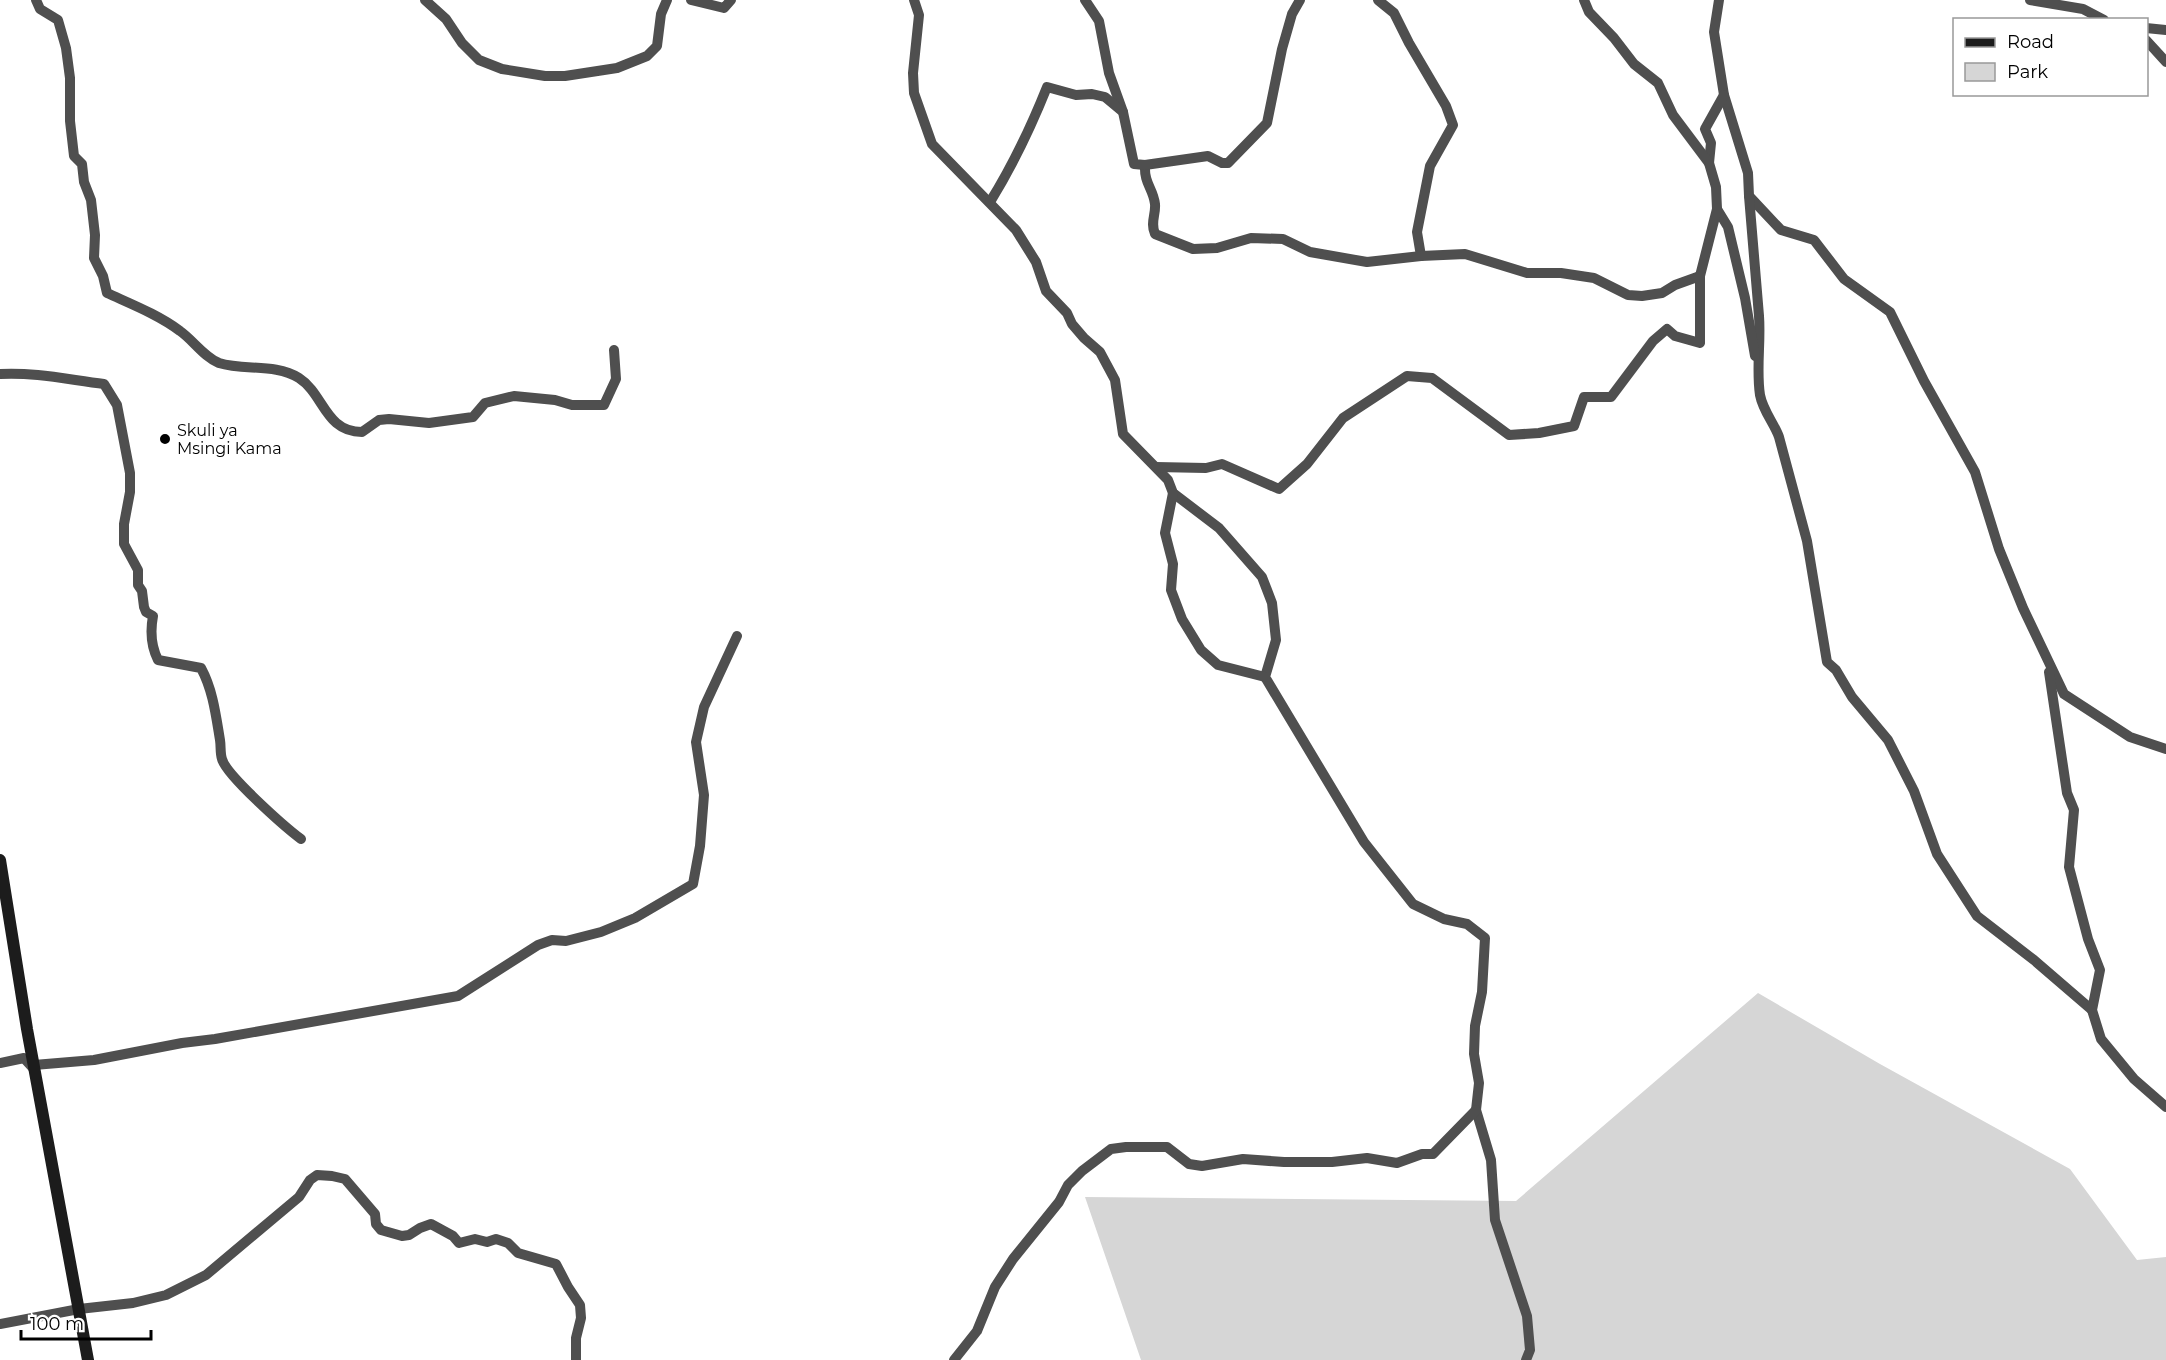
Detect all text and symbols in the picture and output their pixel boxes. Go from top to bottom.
legend [1953,18,2148,96]
text: Road [2007,31,2054,53]
text: Park [2007,61,2048,83]
place label: Skuli ya Msingi Kama [177,421,282,458]
marker: Skuli ya Msingi Kama [158,432,172,446]
scale bar [21,1303,152,1341]
text: 100 m [30,1313,84,1335]

